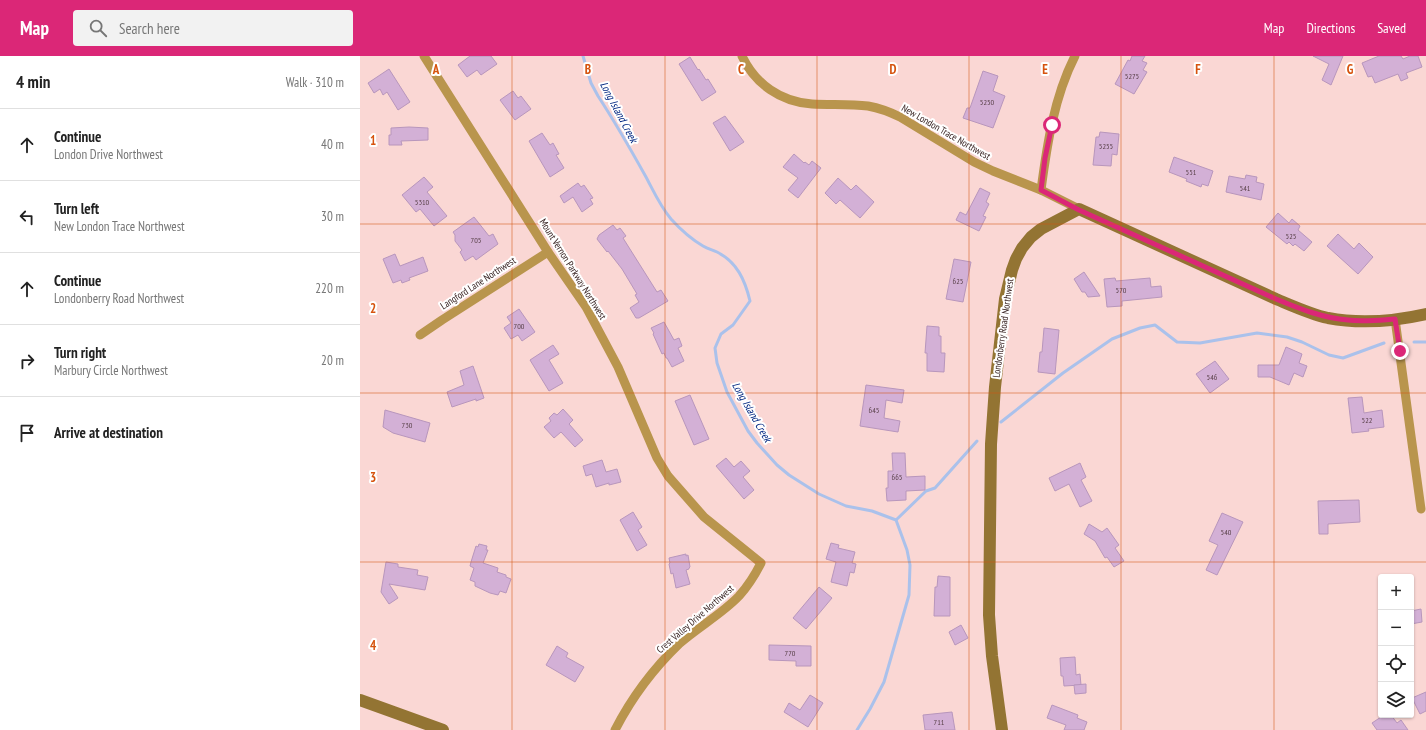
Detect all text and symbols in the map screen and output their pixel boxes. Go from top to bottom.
search box [73,10,353,46]
text: Map [20,16,49,40]
icon: search [87,17,109,39]
text: Search here [119,19,180,38]
text: Map [1264,19,1284,37]
text: Directions [1306,19,1355,37]
text: Saved [1377,19,1406,37]
text: A [432,61,440,78]
text: B [585,61,591,78]
text: C [738,61,744,78]
text: D [890,61,897,78]
text: E [1042,61,1048,78]
text: F [1195,61,1201,78]
text: G [1347,61,1354,78]
text: 4 min [16,71,50,93]
house number: 5275 [1125,71,1139,81]
text: Walk · 310 m [286,74,344,91]
water label: Long Island Creek [597,79,642,146]
house number: 5250 [980,97,995,107]
street label: New London Trace Northwest [899,101,993,163]
route start [1043,116,1061,134]
text: Continue [54,127,101,146]
text: 1 [370,132,376,149]
icon: ahead [16,134,38,156]
text: 40 m [321,136,344,153]
house number: 5255 [1099,141,1113,151]
text: London Drive Northwest [54,146,163,163]
house number: 551 [1186,167,1197,177]
house number: 541 [1240,183,1251,193]
house number: 5310 [415,197,430,207]
text: Turn left [54,199,99,218]
icon: left [16,206,38,228]
text: 30 m [321,208,344,225]
street label: Mount Vernon Parkway Northwest [537,216,610,322]
text: New London Trace Northwest [54,218,185,235]
house number: 525 [1286,231,1296,241]
house number: 705 [471,235,481,245]
street label: Langford Lane Northwest [438,254,518,312]
text: Continue [54,271,101,290]
house number: 625 [953,276,963,286]
street label: Londonberry Road Northwest [990,277,1016,378]
icon: ahead [16,278,38,300]
text: 220 m [315,280,344,297]
house number: 570 [1116,285,1127,295]
text: Londonberry Road Northwest [54,290,184,307]
text: 2 [370,300,376,317]
house number: 700 [514,321,525,331]
route end [1391,342,1409,360]
text: Turn right [54,343,106,362]
icon: right [16,350,38,372]
text: 20 m [321,352,344,369]
text: Marbury Circle Northwest [54,362,168,379]
house number: 546 [1207,372,1218,382]
water label: Long Island Creek [729,379,776,446]
house number: 645 [869,405,879,415]
house number: 522 [1362,415,1373,425]
house number: 730 [402,420,413,430]
icon: arrive [16,422,38,444]
text: Arrive at destination [54,423,163,442]
text: 3 [370,469,376,486]
house number: 665 [892,472,902,482]
house number: 540 [1221,527,1232,537]
map controls [1378,574,1414,718]
button: + [1378,574,1414,610]
street label: Crest Valley Drive Northwest [654,582,736,656]
button: − [1378,610,1414,646]
text: 4 [370,637,377,654]
button: locate [1378,646,1414,682]
house number: 770 [785,648,796,658]
button: layers [1378,682,1414,718]
house number: 711 [934,717,945,727]

